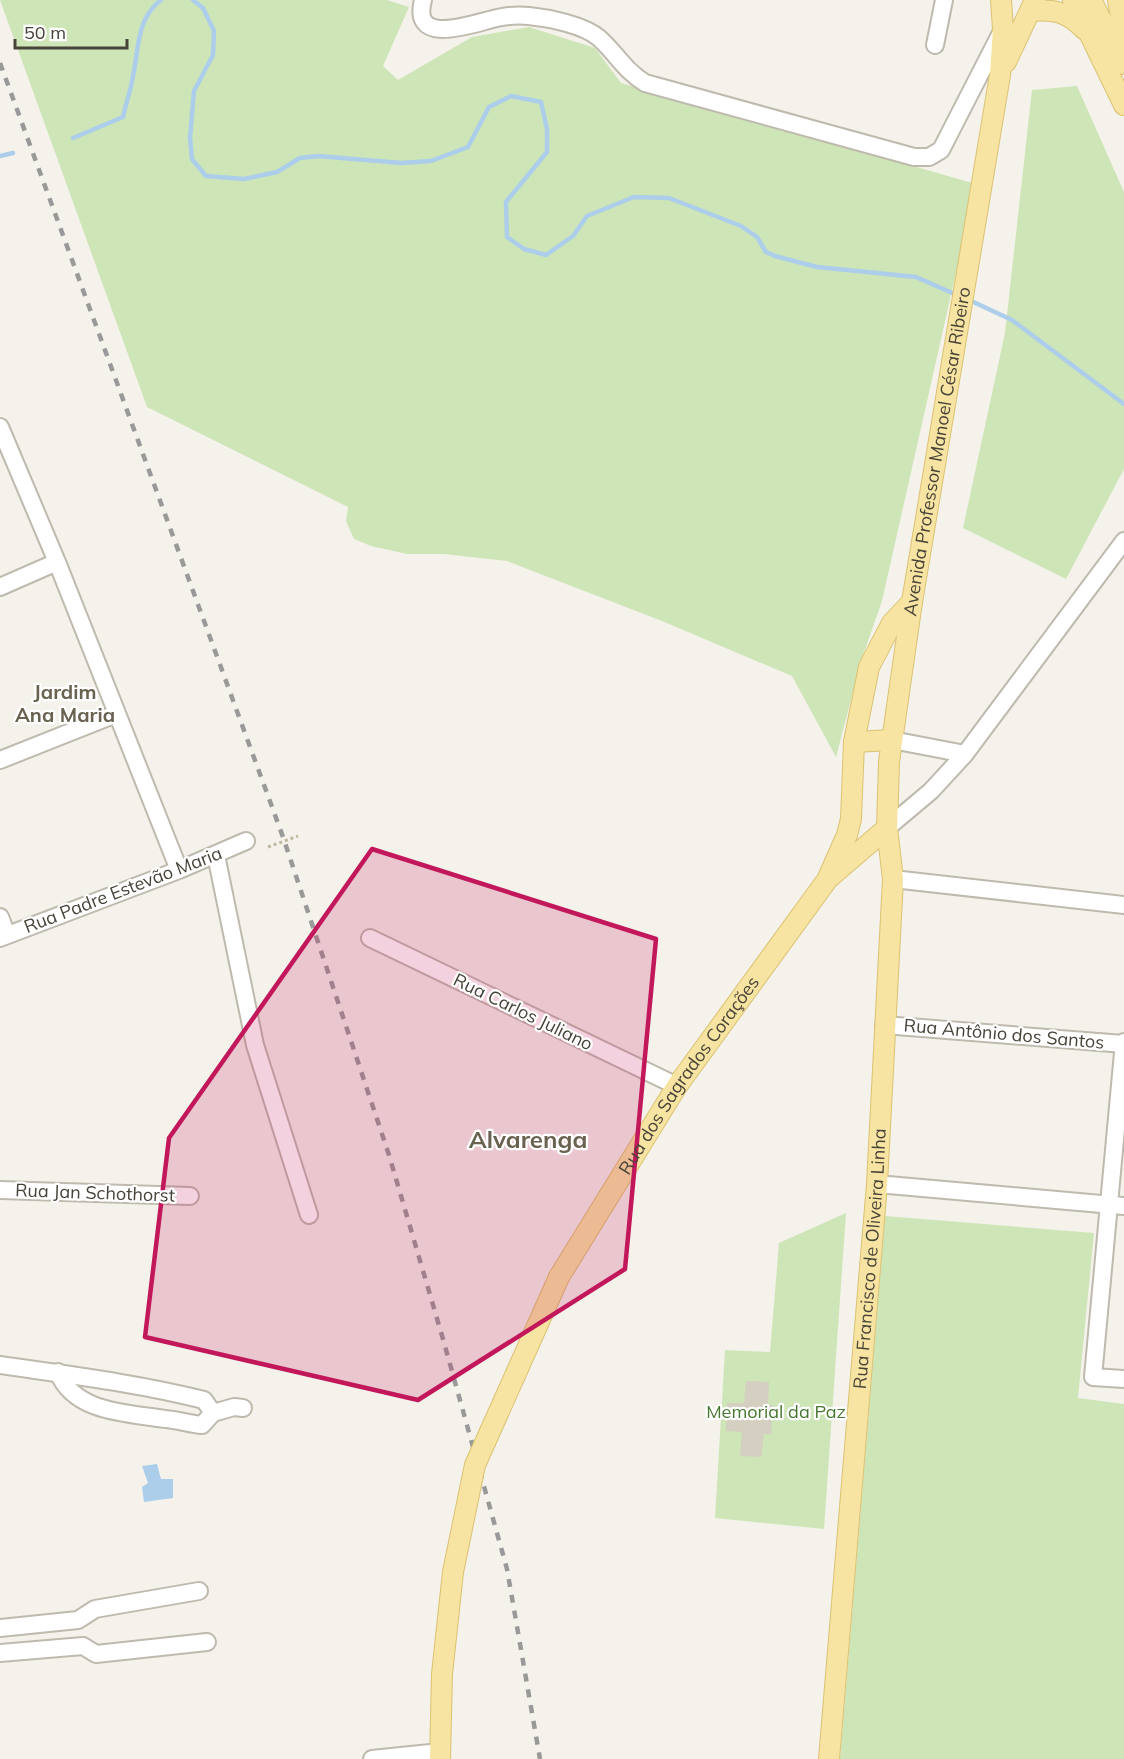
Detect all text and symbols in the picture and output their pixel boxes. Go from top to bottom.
scale bar [15,12,128,50]
text: 50 m [24,21,66,44]
street label: Avenida Professor Manoel César Ribeiro [898,285,975,617]
district label: Jardim Ana Maria [15,679,115,727]
street label: Rua Padre Estevão Maria [20,841,225,938]
street label: Rua Carlos Juliano [450,968,597,1055]
street label: Rua dos Sagrados Corações [613,971,764,1179]
street label: Rua Antônio dos Santos [903,1013,1105,1054]
district label: Alvarenga [469,1124,587,1154]
street label: Rua Francisco de Oliveira Linha [848,1128,891,1390]
street label: Rua Jan Schothorst [15,1178,175,1207]
park label: Memorial da Paz [706,1400,846,1423]

